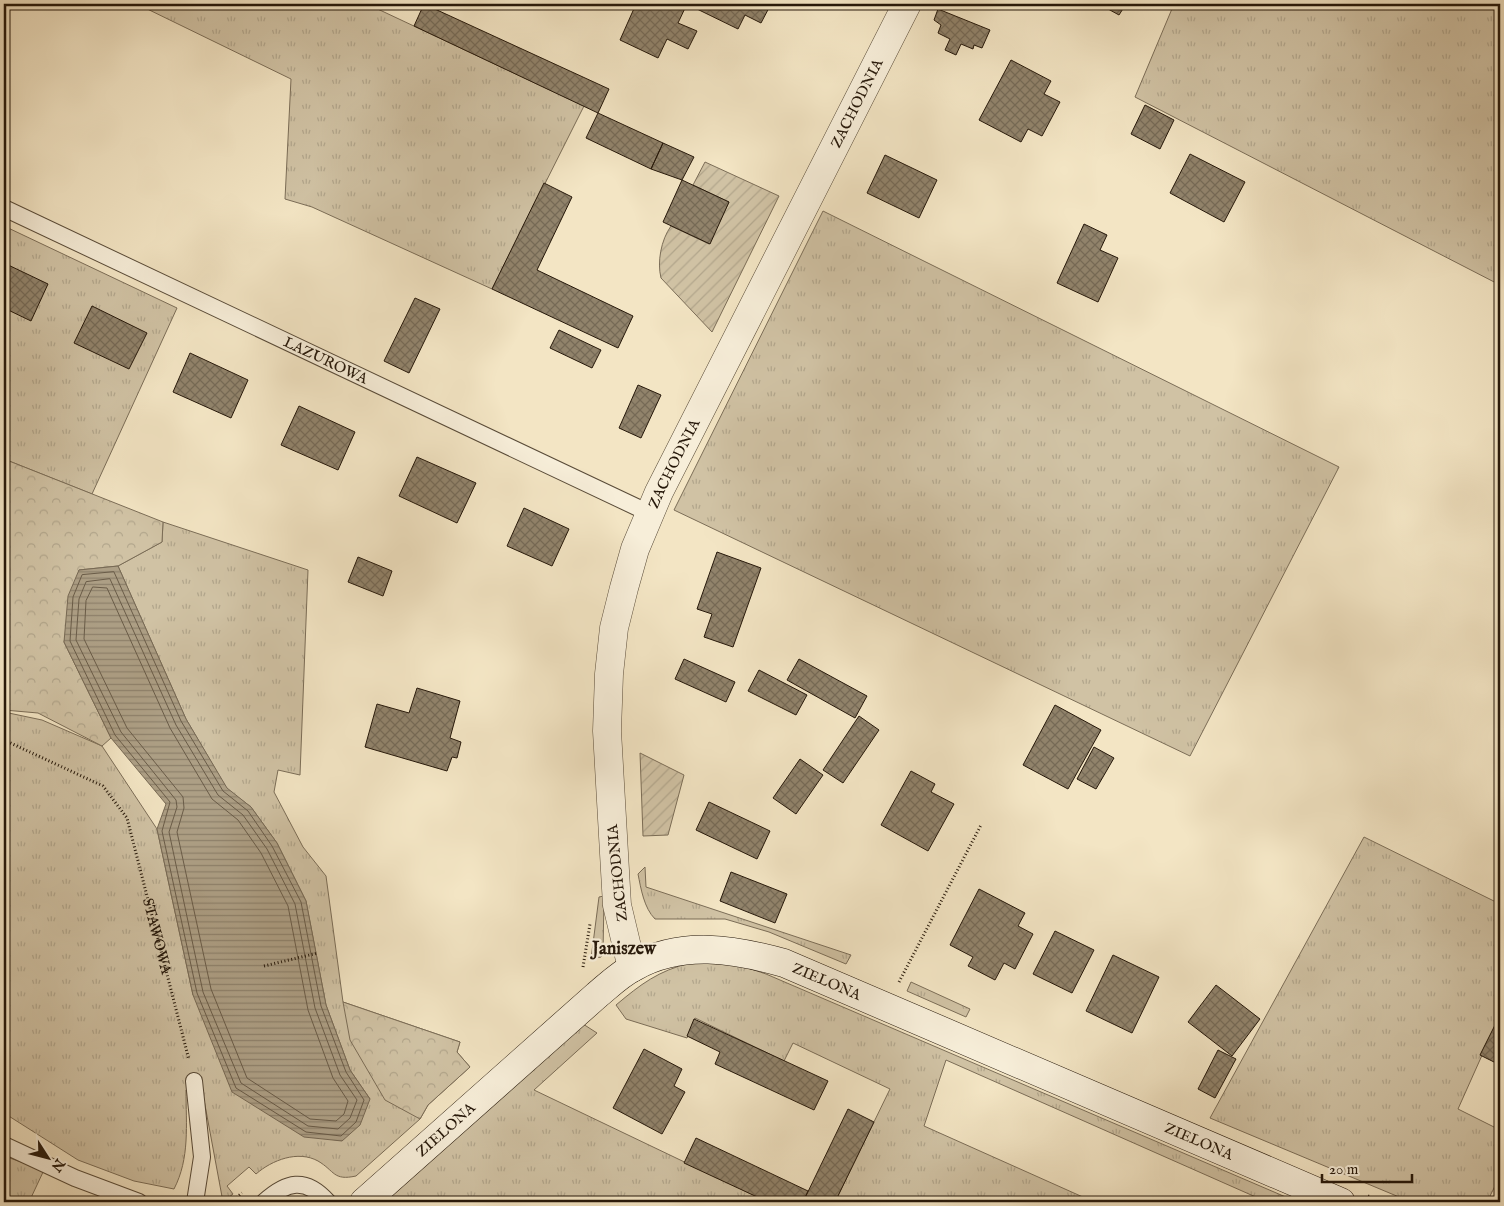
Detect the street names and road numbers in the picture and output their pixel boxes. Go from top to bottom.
street label: ZACHODNIA [826,55,888,151]
street label: LAZUROWA [280,333,372,389]
street label: ZACHODNIA [644,415,705,511]
street label: ZACHODNIA [603,823,632,922]
street label: STAWOWA [138,896,176,977]
street label: ZIELONA [789,959,865,1005]
street label: ZIELONA [412,1098,480,1161]
street label: ZIELONA [1161,1118,1237,1165]

